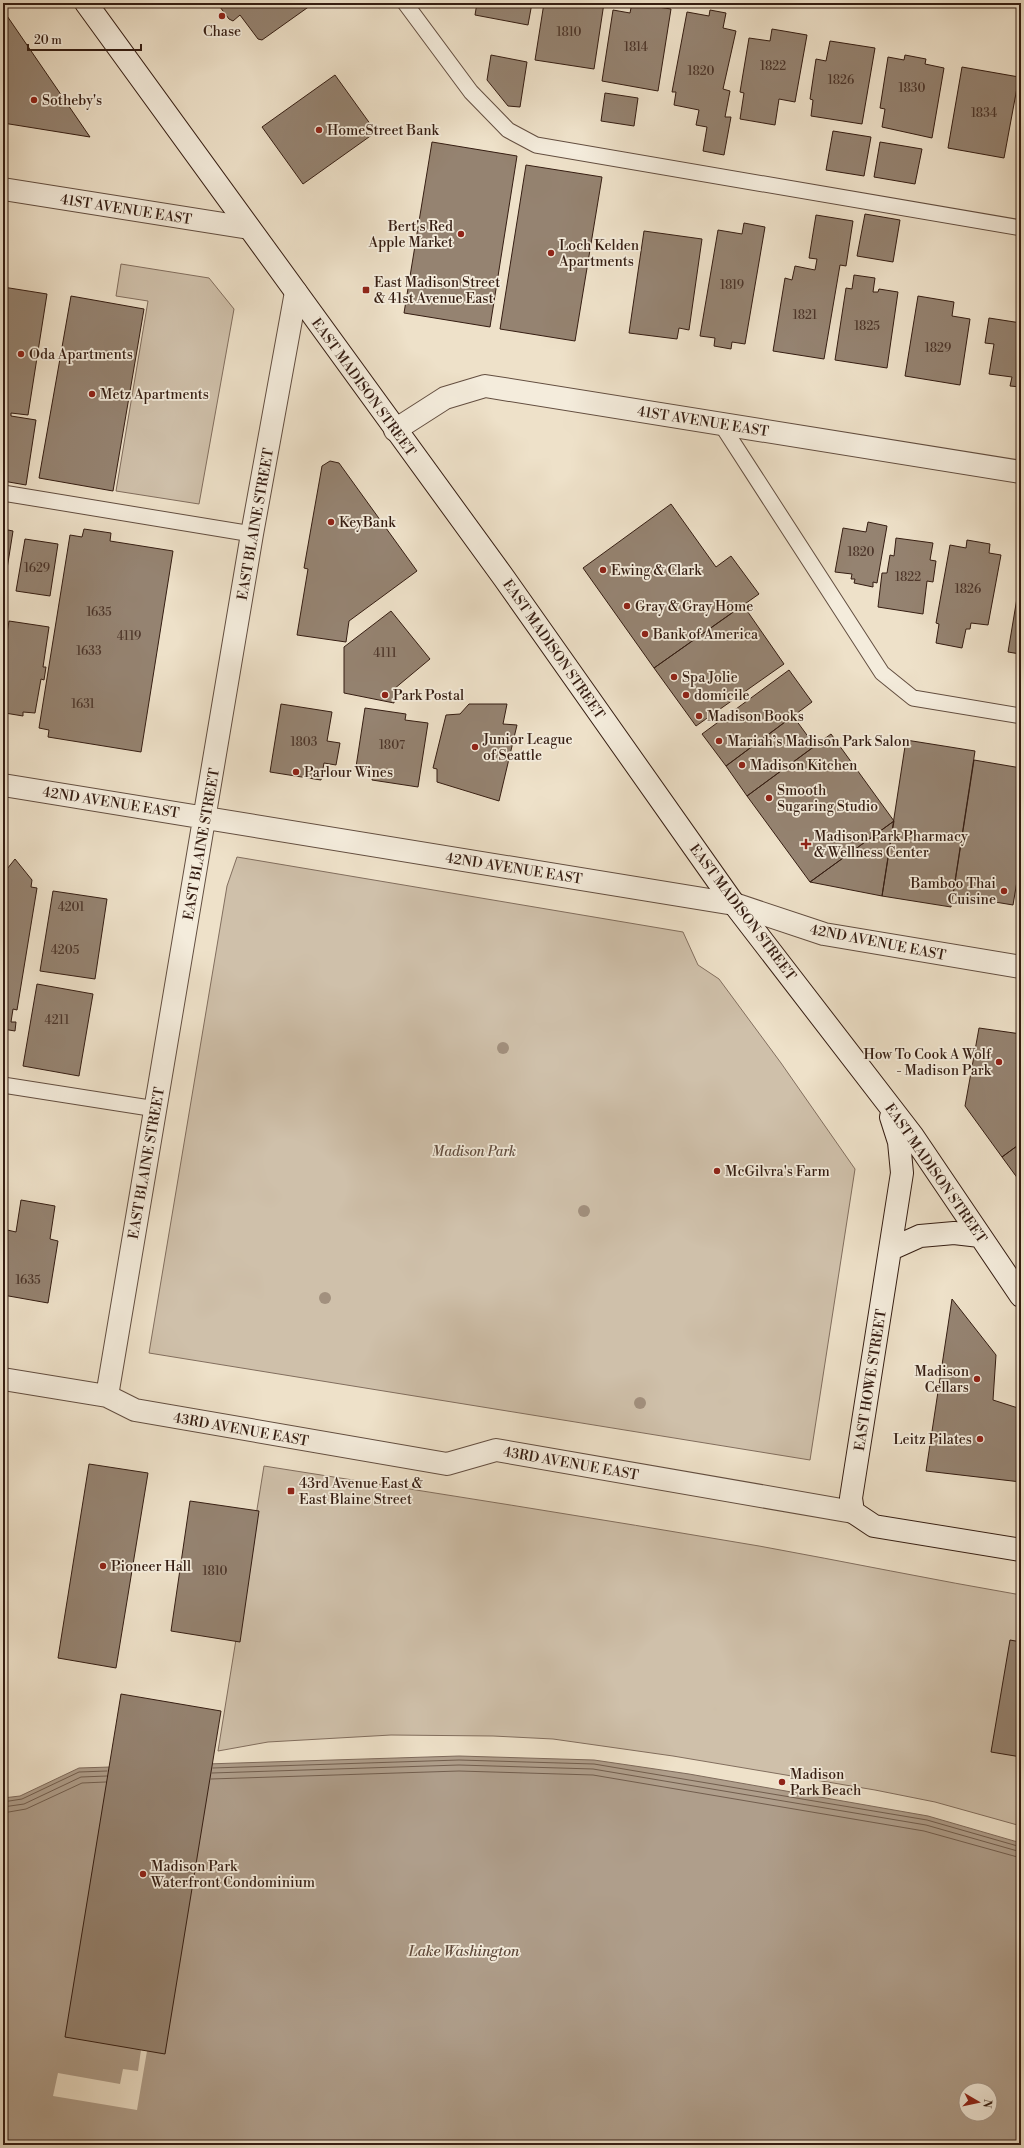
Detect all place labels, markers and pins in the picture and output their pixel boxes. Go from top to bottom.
marker: Chase [217,11,227,21]
place label: Chase [203,23,241,41]
place label: Sotheby's [42,92,102,110]
marker: Sotheby's [29,95,39,105]
place label: HomeStreet Bank [327,122,440,140]
marker: HomeStreet Bank [314,125,324,135]
place label: Bert's Red Apple Market [368,218,453,252]
marker: Bert's Red Apple Market [456,229,466,239]
place label: Loch Kelden Apartments [558,237,640,271]
marker: Loch Kelden Apartments [546,248,556,258]
place label: East Madison Street & 41st Avenue East [374,274,500,308]
marker: East Madison Street & 41st Avenue East [361,285,371,295]
place label: Oda Apartments [29,346,133,364]
marker: Oda Apartments [16,349,26,359]
place label: Metz Apartments [100,386,209,404]
marker: Metz Apartments [87,389,97,399]
place label: KeyBank [339,514,396,532]
marker: KeyBank [326,517,336,527]
place label: Ewing & Clark [611,562,702,580]
marker: Ewing & Clark [598,565,608,575]
place label: Gray & Gray Home [635,598,753,616]
marker: Gray & Gray Home [622,601,632,611]
place label: Bank of America [652,626,759,644]
marker: Bank of America [640,629,650,639]
place label: Spa Jolie [682,669,738,687]
marker: Spa Jolie [669,672,679,682]
place label: Park Postal [393,687,464,705]
place label: domicile [694,687,750,705]
marker: Park Postal [380,690,390,700]
marker: domicile [681,690,691,700]
place label: Madison Books [707,708,804,726]
marker: Madison Books [694,711,704,721]
place label: Junior League of Seattle [482,731,572,765]
place label: Mariah’s Madison Park Salon [727,733,911,751]
marker: Mariah’s Madison Park Salon [714,736,724,746]
marker: Junior League of Seattle [470,742,480,752]
place label: Madison Kitchen [750,757,858,775]
marker: Madison Kitchen [737,760,747,770]
place label: Parlour Wines [304,764,393,782]
marker: Parlour Wines [291,767,301,777]
place label: Smooth Sugaring Studio [777,782,878,816]
marker: Smooth Sugaring Studio [764,793,774,803]
place label: Madison Park Pharmacy & Wellness Center [814,828,968,862]
marker: Madison Park Pharmacy & Wellness Center [801,839,811,849]
place label: Bamboo Thai Cuisine [910,875,996,909]
marker: Bamboo Thai Cuisine [999,886,1009,896]
place label: How To Cook A Wolf - Madison Park [863,1046,992,1080]
marker: How To Cook A Wolf - Madison Park [994,1057,1004,1067]
place label: McGilvra's Farm [725,1163,830,1181]
marker: McGilvra's Farm [712,1166,722,1176]
place label: Madison Cellars [915,1363,970,1397]
marker: Madison Cellars [972,1374,982,1384]
place label: Leitz Pilates [893,1431,972,1449]
marker: Leitz Pilates [975,1434,985,1444]
place label: 43rd Avenue East & East Blaine Street [299,1475,424,1509]
marker: 43rd Avenue East & East Blaine Street [286,1486,296,1496]
place label: Pioneer Hall [111,1558,191,1576]
marker: Pioneer Hall [98,1561,108,1571]
place label: Madison Park Beach [790,1766,862,1800]
marker: Madison Park Beach [777,1777,787,1787]
place label: Madison Park Waterfront Condominium [150,1858,315,1892]
marker: Madison Park Waterfront Condominium [138,1869,148,1879]

